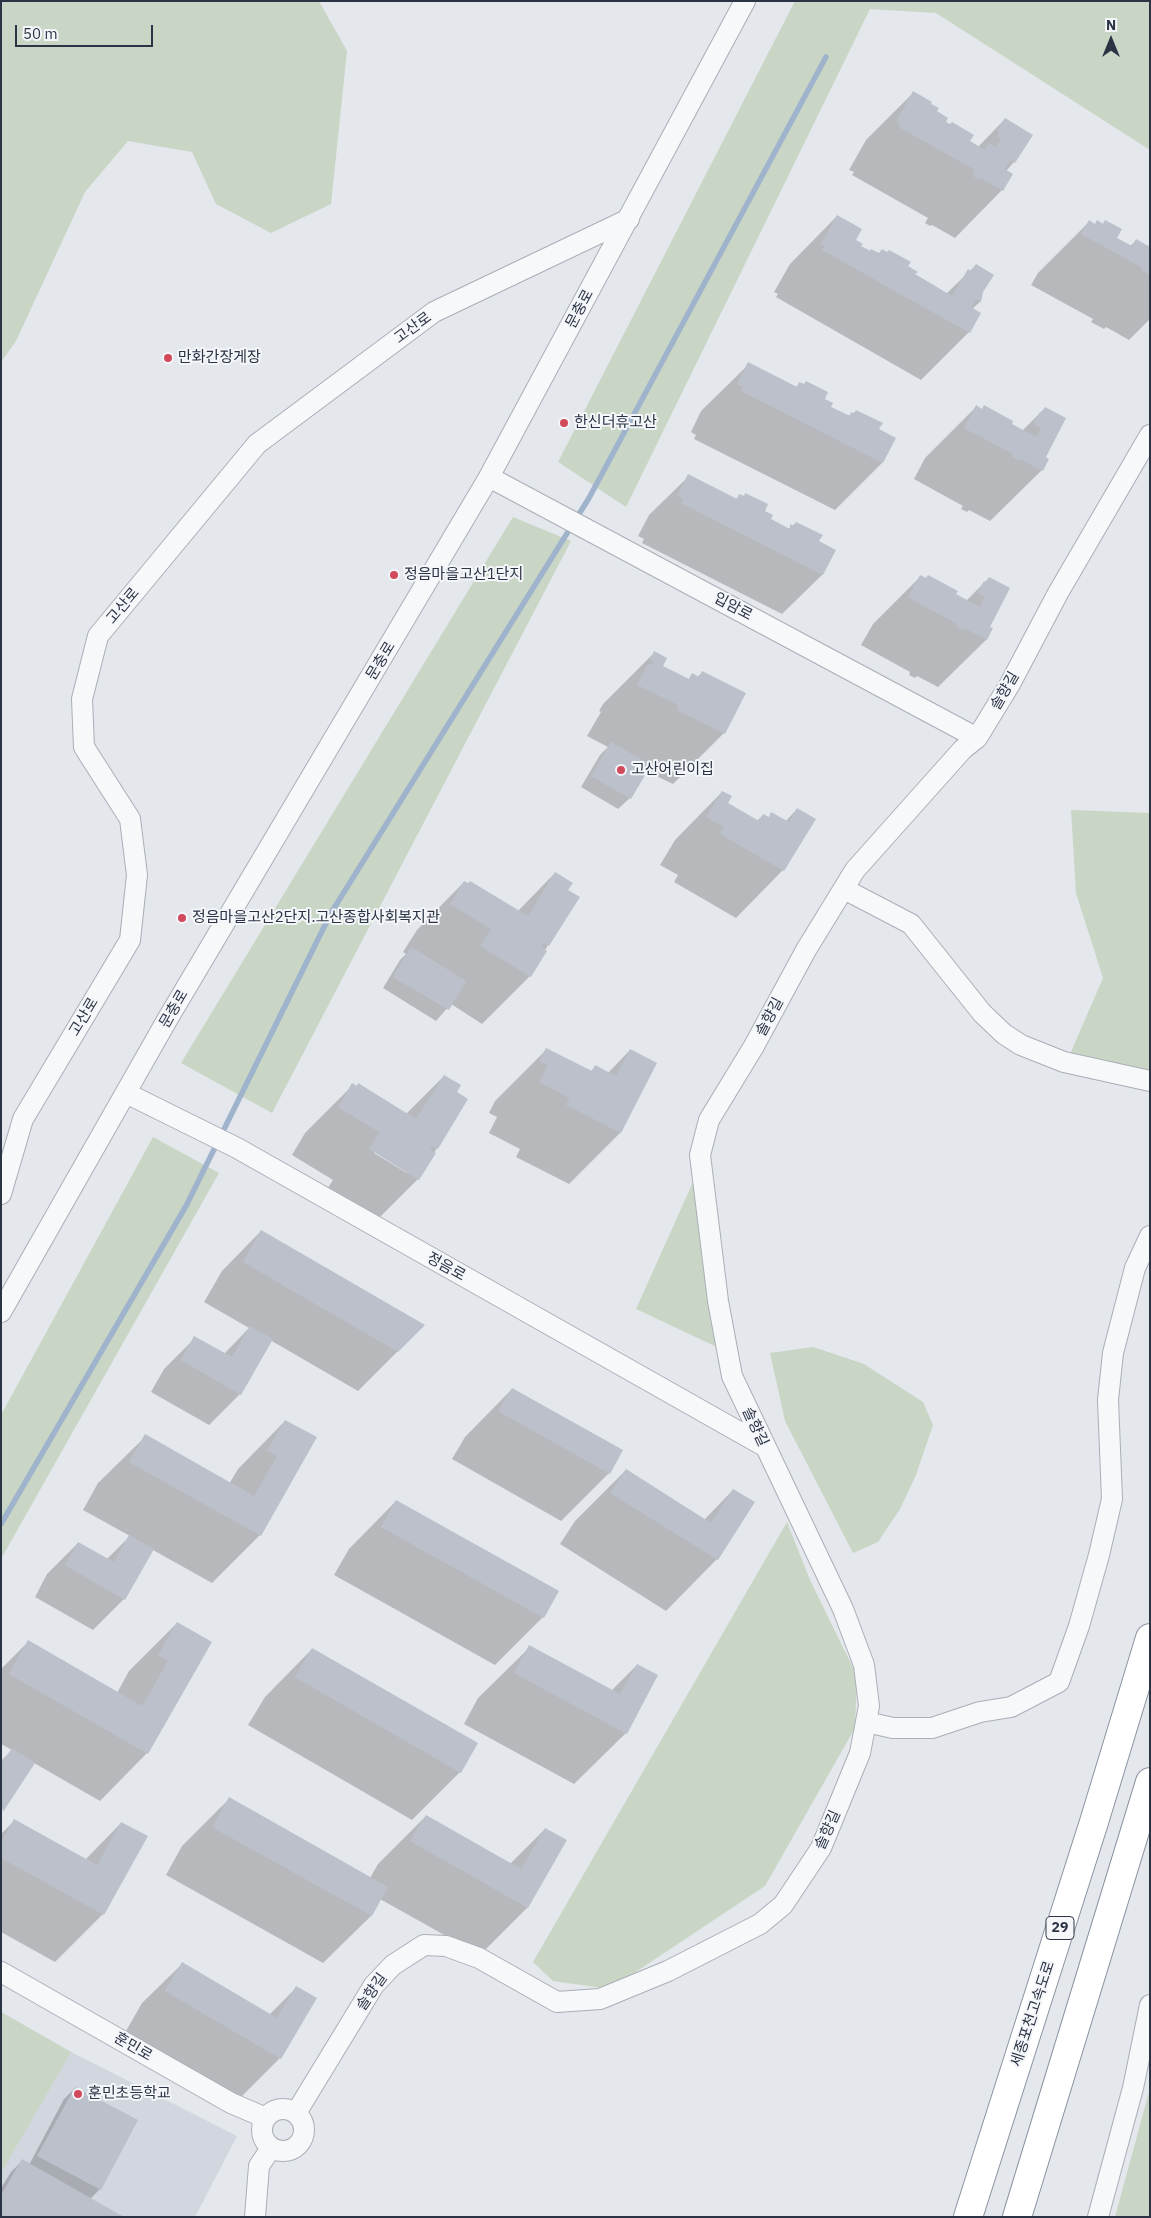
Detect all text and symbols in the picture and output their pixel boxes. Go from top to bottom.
scale bar [18,15,155,47]
north arrow [1086,15,1136,65]
text: N [1106,16,1116,34]
text: 50 m [23,24,58,43]
street label: 문충로 [562,286,598,332]
street label: 고산로 [391,309,435,347]
place label: 만화간장게장 [178,349,261,367]
marker: 만화간장게장 [162,352,174,364]
place label: 한신더휴고산 [574,414,657,432]
marker: 한신더휴고산 [558,417,570,429]
place label: 정음마을고산1단지 [404,566,523,584]
marker: 정음마을고산1단지 [388,569,400,581]
street label: 고산로 [103,584,143,628]
street label: 입암로 [710,589,756,625]
street label: 문충로 [363,639,399,683]
street label: 솔향길 [987,669,1023,713]
place label: 고산어린이집 [631,761,714,779]
marker: 고산어린이집 [615,764,627,776]
place label: 정음마을고산2단지.고산종합사회복지관 [192,909,440,927]
marker: 정음마을고산2단지.고산종합사회복지관 [176,912,188,924]
street label: 문충로 [156,987,192,1031]
street label: 솔향길 [752,994,788,1040]
street label: 고산로 [66,995,102,1039]
street label: 정음로 [424,1249,468,1285]
street label: 솔향길 [738,1404,772,1450]
street label: 솔향길 [811,1807,845,1853]
road number: 29 [1046,1916,1074,1940]
street label: 세종포천고속도로 [1007,1959,1059,2069]
street label: 솔향길 [353,1970,391,2014]
street label: 훈민로 [111,2029,155,2065]
place label: 훈민초등학교 [88,2085,171,2103]
marker: 훈민초등학교 [72,2088,84,2100]

